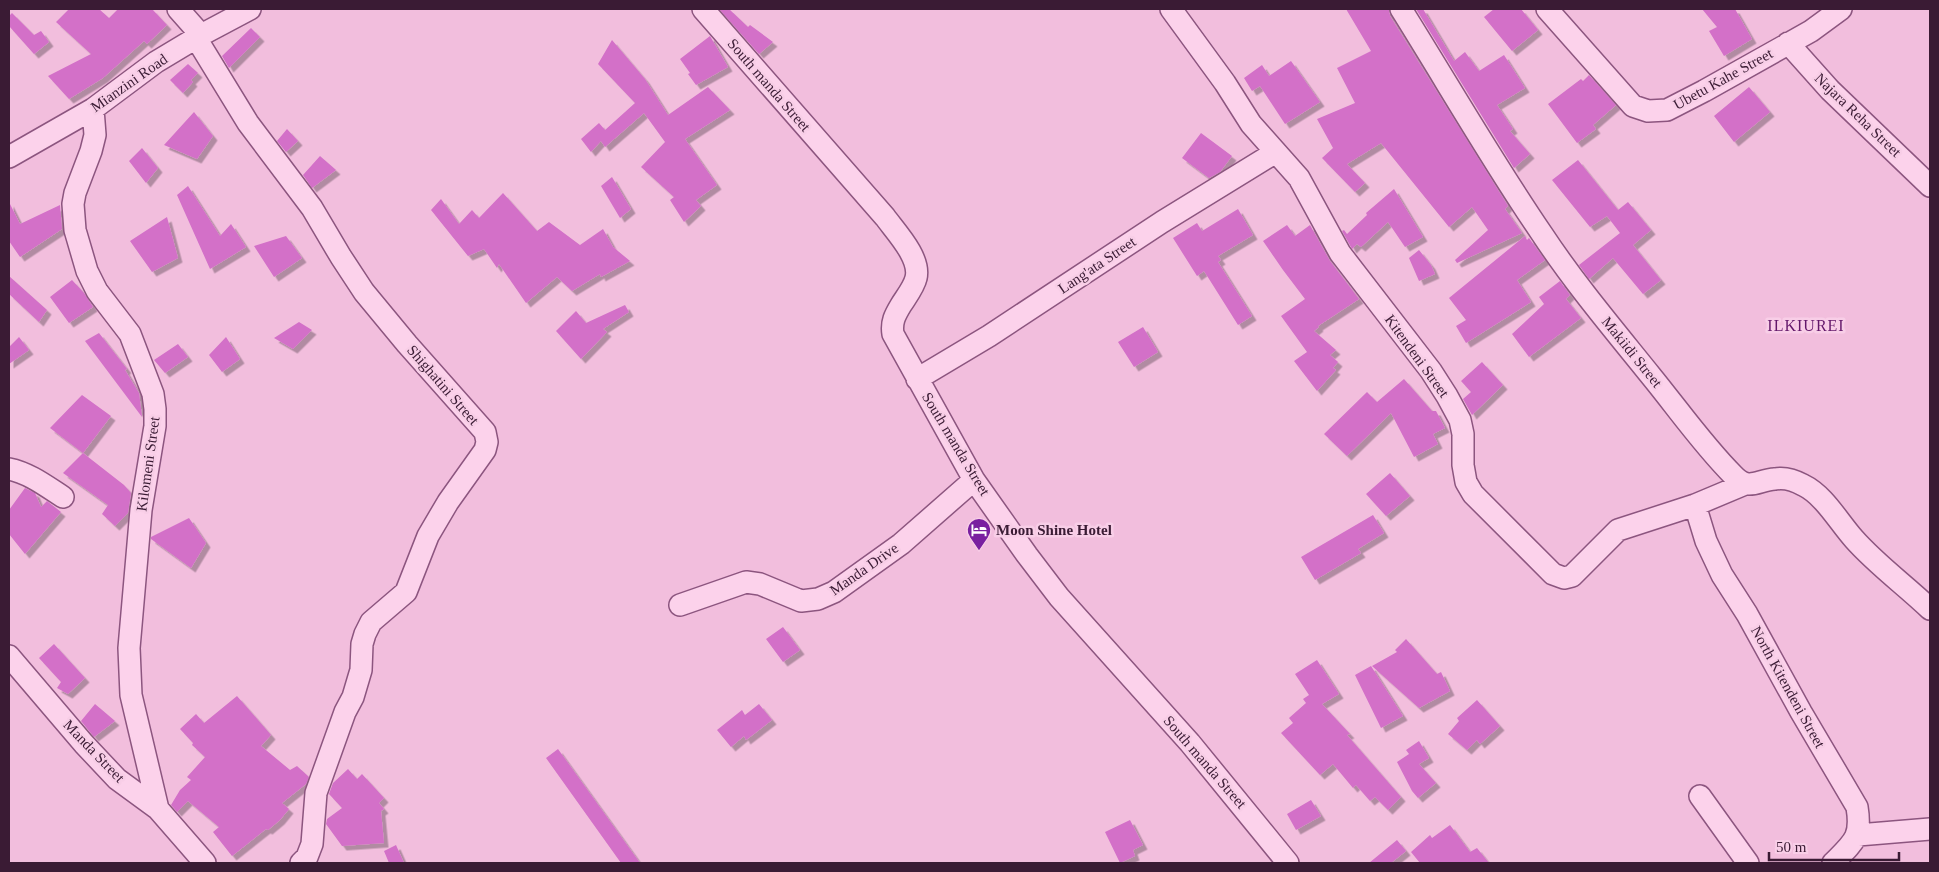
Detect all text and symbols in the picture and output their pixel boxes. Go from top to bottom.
street label: South manda Street [724,35,814,135]
street label: Ubetu Kahe Street [1671,45,1776,113]
street label: Mianzini Road [88,50,171,115]
street label: Najara Reha Street [1812,70,1905,161]
street label: Lang'ata Street [1055,233,1139,297]
street label: Kitendeni Street [1382,312,1453,401]
street label: Makiidi Street [1599,313,1666,391]
district label: ILKIUREI [1767,317,1845,334]
street label: Shighatini Street [404,342,483,429]
street label: South manda Street [919,390,994,499]
street label: Kilomeni Street [133,415,163,512]
hotel icon: Moon Shine Hotel [966,517,992,551]
place label: Moon Shine Hotel [996,522,1112,538]
street label: Manda Drive [827,539,901,598]
street label: North Kitendeni Street [1748,623,1829,751]
street label: South manda Street [1160,712,1250,812]
street label: Manda Street [60,717,128,786]
scale bar [1769,830,1899,862]
text: 50 m [1776,839,1807,855]

